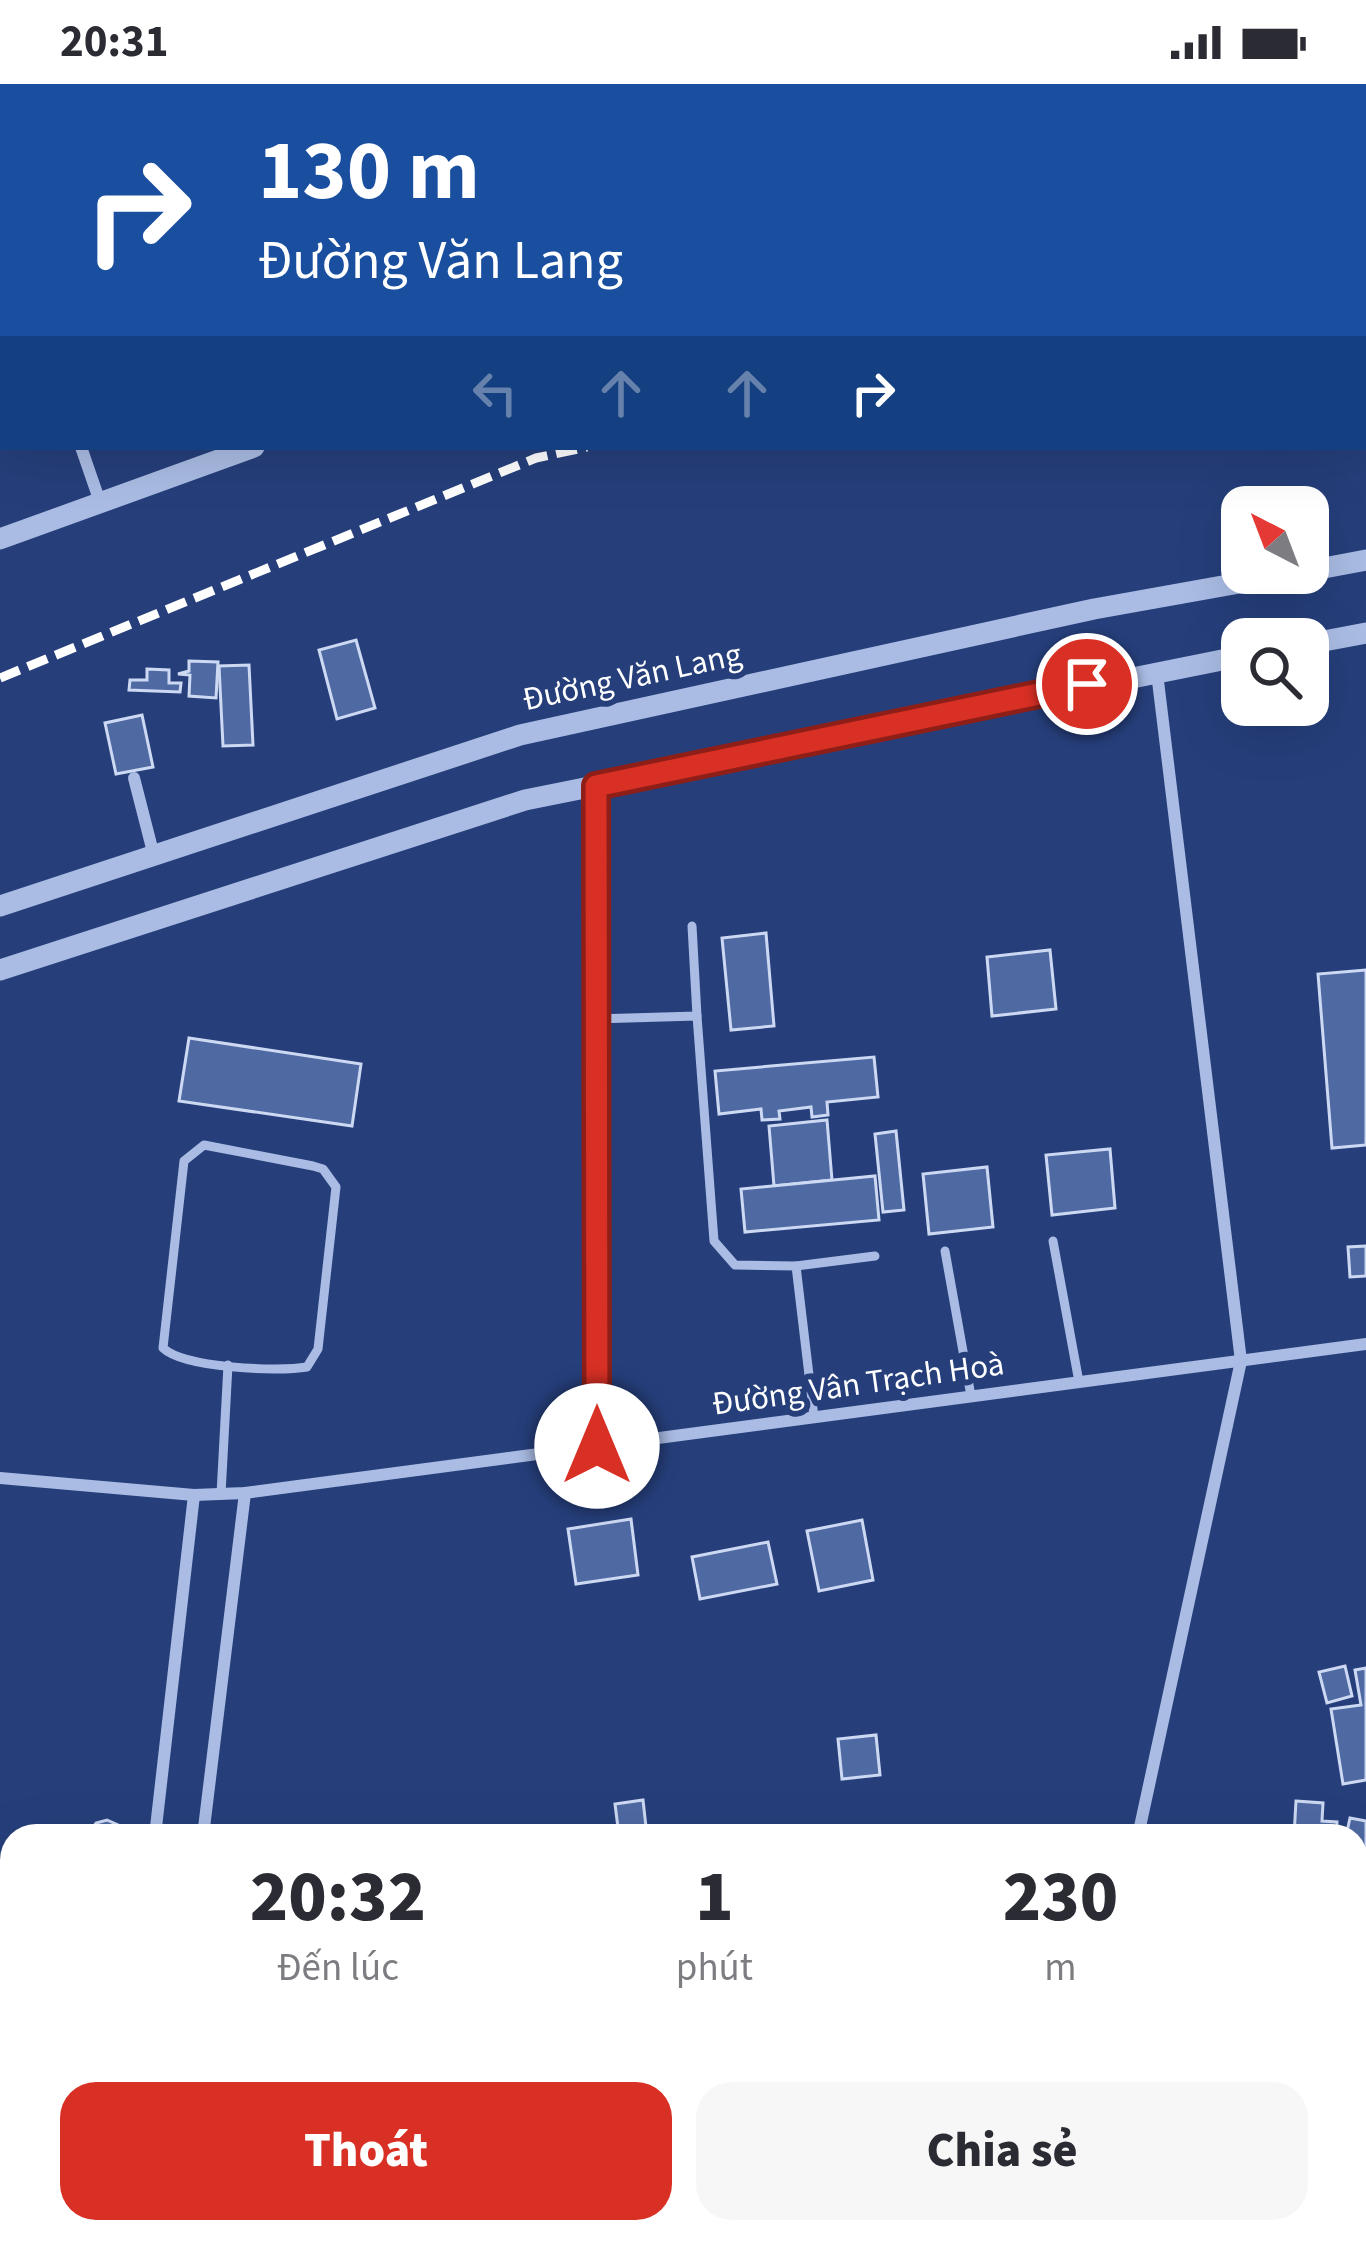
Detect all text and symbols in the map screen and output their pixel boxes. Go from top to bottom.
text: 20:31 [60,10,169,74]
text: 130 m [258,112,480,232]
icon: right [60,132,216,288]
text: Đường Văn Lang [258,223,623,300]
icon: left [462,360,528,426]
icon: ahead [588,360,654,426]
icon: ahead [714,360,780,426]
icon: right [840,360,906,426]
north arrow [1221,486,1329,594]
map controls [1221,486,1329,726]
button: search [1221,618,1329,726]
street label: Đường Văn Lang [518,631,746,723]
pin [1036,633,1138,735]
icon: arrive [1054,651,1120,717]
street label: Đường Vân Trạch Hoà [709,1340,1007,1428]
position arrow [534,1383,660,1509]
text: 20:32 [250,1846,426,1949]
text: 1 [695,1846,734,1949]
text: 230 [1003,1846,1118,1949]
text: Đến lúc [277,1940,399,1996]
text: phút [676,1940,753,1996]
text: m [1044,1940,1077,1996]
button: Thoát [60,2082,672,2220]
button: Chia sẻ [696,2082,1308,2220]

